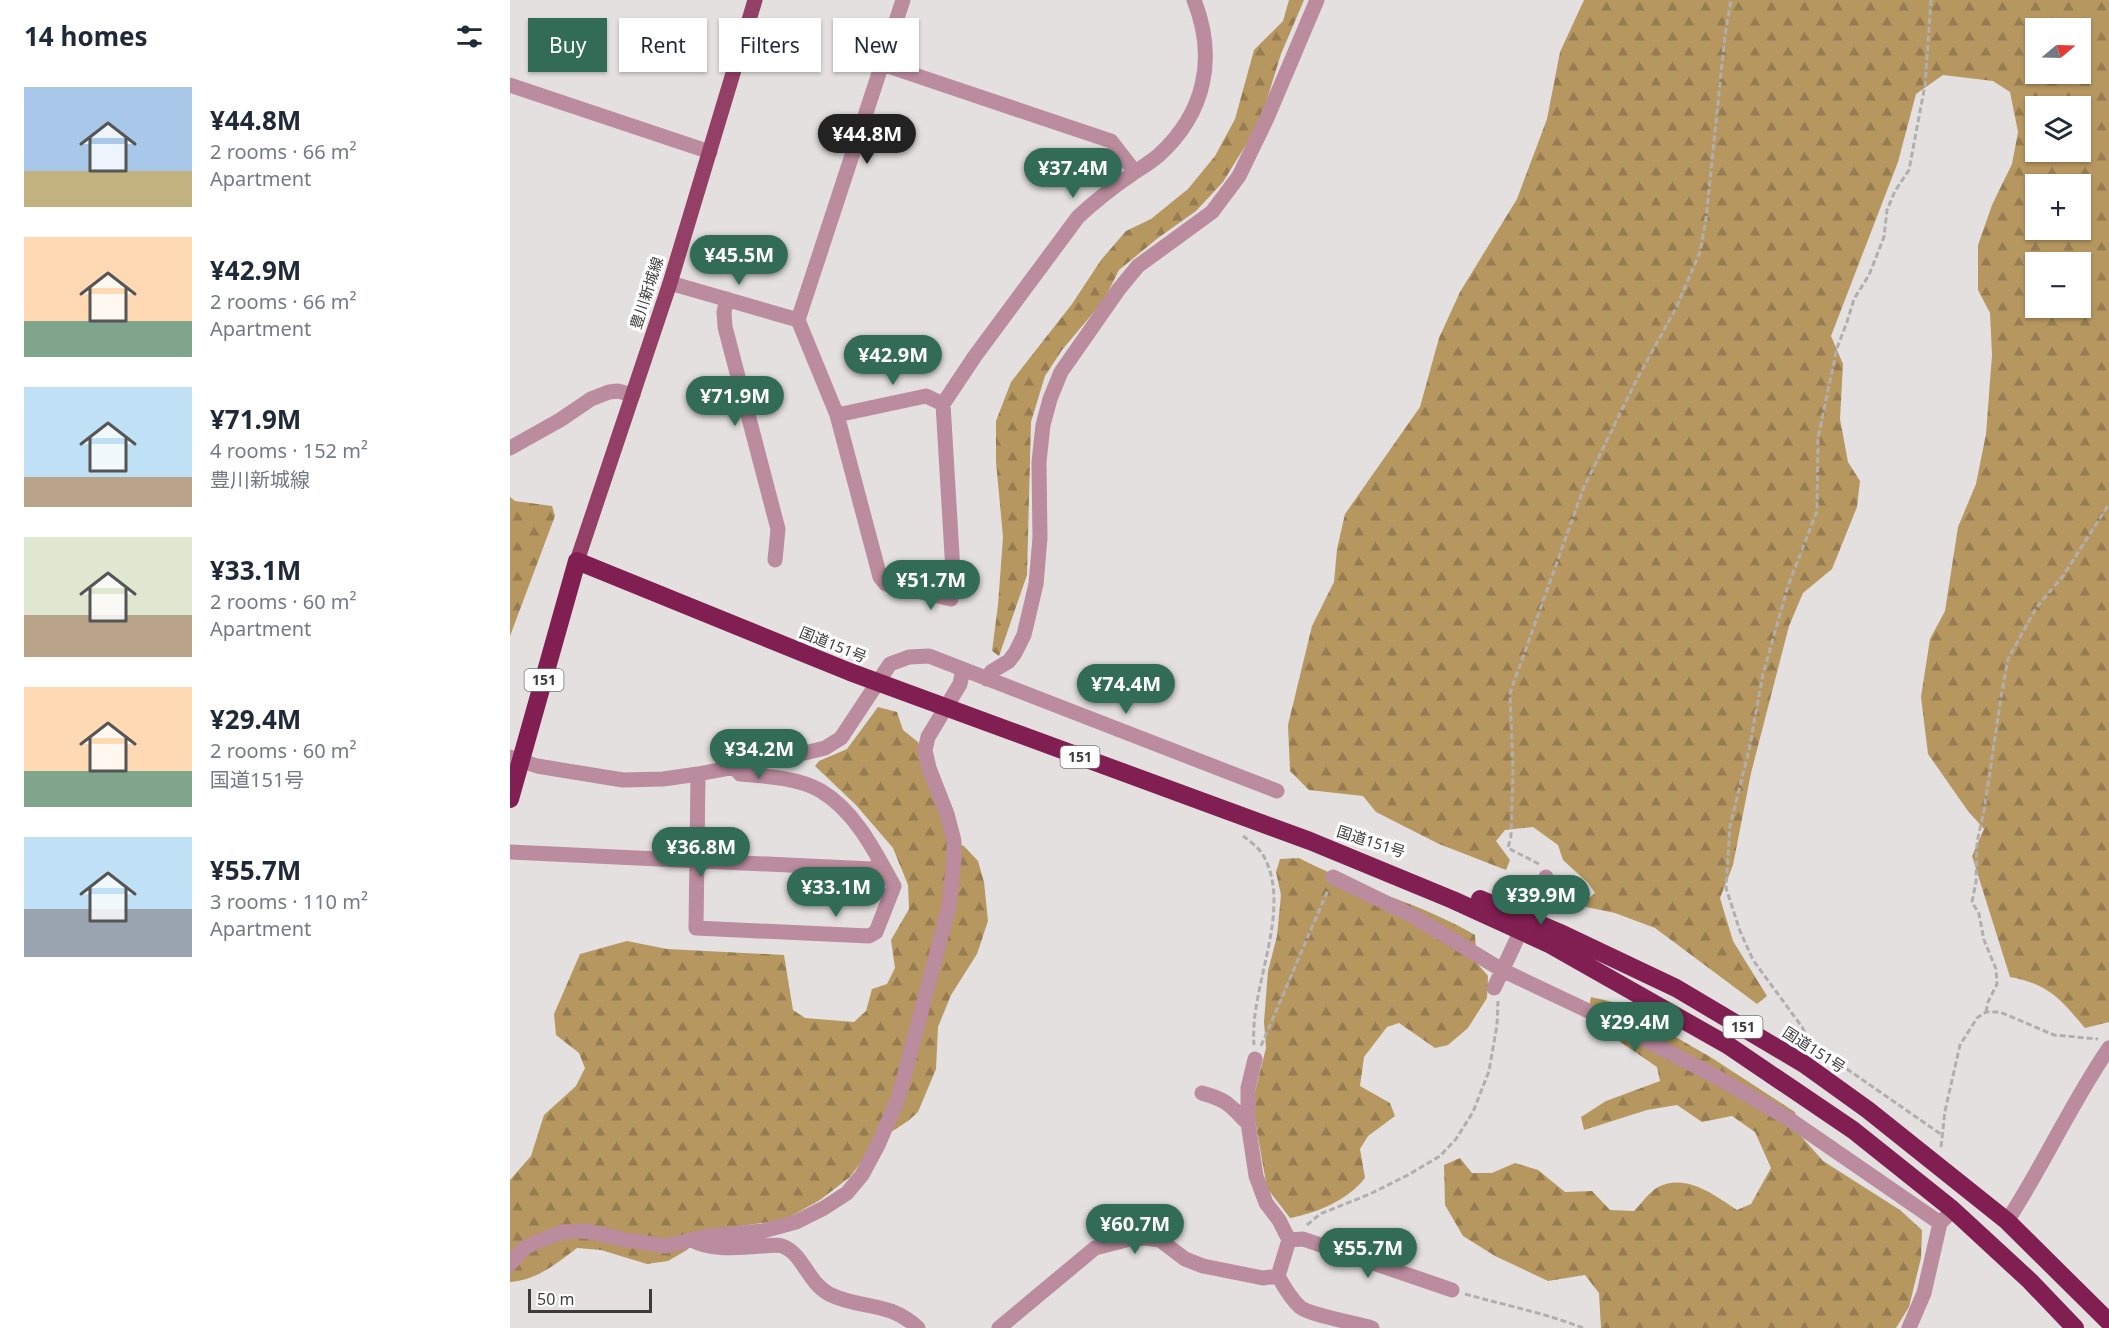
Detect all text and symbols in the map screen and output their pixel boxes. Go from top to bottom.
text: 14 homes [24,18,148,54]
chip: Buy [528,18,607,72]
chip: Rent [619,18,707,72]
chip: Filters [719,18,821,72]
chip: New [833,18,919,72]
north arrow [2025,18,2091,84]
map controls [2025,18,2091,318]
icon: filters [453,20,486,53]
button: layers [2025,96,2091,162]
text: ¥44.8M [210,102,301,138]
icon: home [72,111,144,183]
pin: ¥44.8M [818,114,916,165]
text: ¥44.8M [832,120,902,147]
text: 2 rooms · 66 m² [210,138,357,165]
pin: ¥37.4M [1024,148,1122,199]
text: ¥37.4M [1038,154,1108,181]
text: Apartment [210,165,311,192]
button: + [2025,174,2091,240]
pin: ¥45.5M [690,235,788,286]
text: ¥45.5M [704,241,774,268]
text: ¥42.9M [210,252,301,288]
button: − [2025,252,2091,318]
street label: 豊川新城線 [625,254,667,331]
icon: home [72,261,144,333]
text: 2 rooms · 66 m² [210,288,357,315]
text: Apartment [210,315,311,342]
pin: ¥42.9M [844,335,942,386]
text: ¥42.9M [858,341,928,368]
pin: ¥71.9M [686,376,784,427]
text: ¥71.9M [700,382,770,409]
text: ¥71.9M [210,401,301,437]
icon: home [72,411,144,483]
text: 4 rooms · 152 m² [210,437,368,464]
text: 豊川新城線 [210,466,310,493]
text: ¥33.1M [210,552,301,588]
pin: ¥51.7M [882,560,980,611]
icon: home [72,561,144,633]
text: ¥51.7M [896,566,966,593]
text: 2 rooms · 60 m² [210,588,357,615]
text: Apartment [210,615,311,642]
street label: 国道151号 [797,622,870,667]
pin: ¥74.4M [1077,664,1175,715]
road number: 151 [525,669,564,691]
text: ¥74.4M [1091,670,1161,697]
text: ¥29.4M [210,701,301,737]
icon: home [72,711,144,783]
pin: ¥34.2M [710,729,808,780]
text: ¥34.2M [724,735,794,762]
text: 2 rooms · 60 m² [210,737,357,764]
road number: 151 [1060,746,1100,768]
text: 国道151号 [210,766,304,793]
street label: 国道151号 [1335,821,1408,861]
pin: ¥36.8M [652,827,750,878]
text: ¥36.8M [666,833,736,860]
text: ¥55.7M [210,852,301,888]
icon: home [72,861,144,933]
pin: ¥33.1M [787,867,885,918]
text: ¥33.1M [801,873,871,900]
pin: ¥39.9M [1492,875,1590,926]
text: ¥39.9M [1506,881,1576,908]
text: 3 rooms · 110 m² [210,888,368,915]
text: Apartment [210,915,311,942]
pin: ¥29.4M [1586,1002,1684,1053]
text: ¥29.4M [1600,1008,1670,1035]
road number: 151 [1724,1016,1762,1038]
street label: 国道151号 [1779,1022,1850,1077]
pin: ¥60.7M [1086,1204,1184,1255]
text: ¥60.7M [1100,1210,1170,1237]
pin: ¥55.7M [1319,1228,1417,1279]
text: ¥55.7M [1333,1234,1403,1261]
scale bar [528,1286,652,1314]
text: 50 m [537,1288,574,1310]

